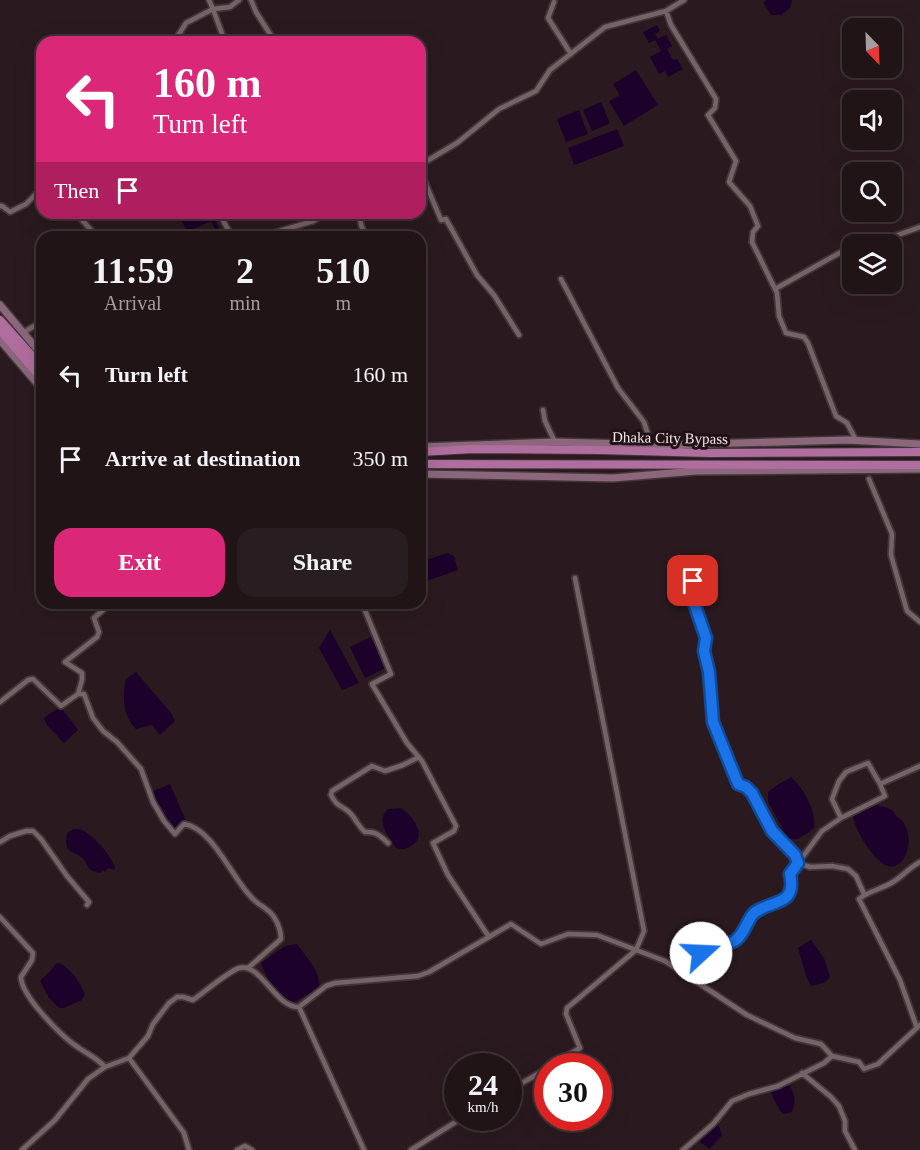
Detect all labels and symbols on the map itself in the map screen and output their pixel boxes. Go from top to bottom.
north arrow [842,18,902,78]
street label: Dhaka City Bypass [612,429,728,447]
pin [667,555,718,606]
position arrow [669,921,733,985]
speed limit sign: 30 [534,1053,612,1131]

